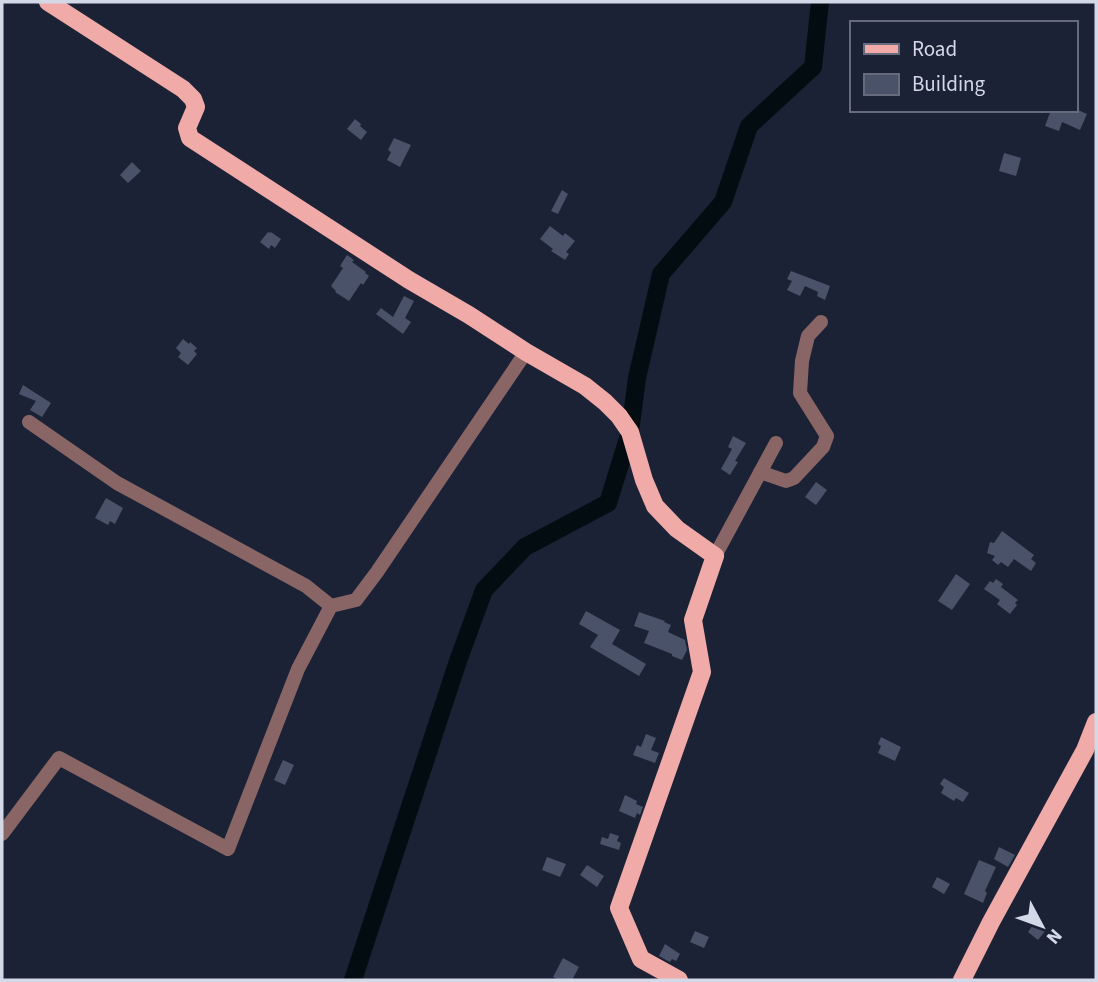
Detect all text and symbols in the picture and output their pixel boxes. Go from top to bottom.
legend [850,21,1077,112]
text: Road [912,34,957,64]
text: Building [912,69,986,99]
north arrow [1007,891,1077,961]
text: N [1039,923,1068,950]

